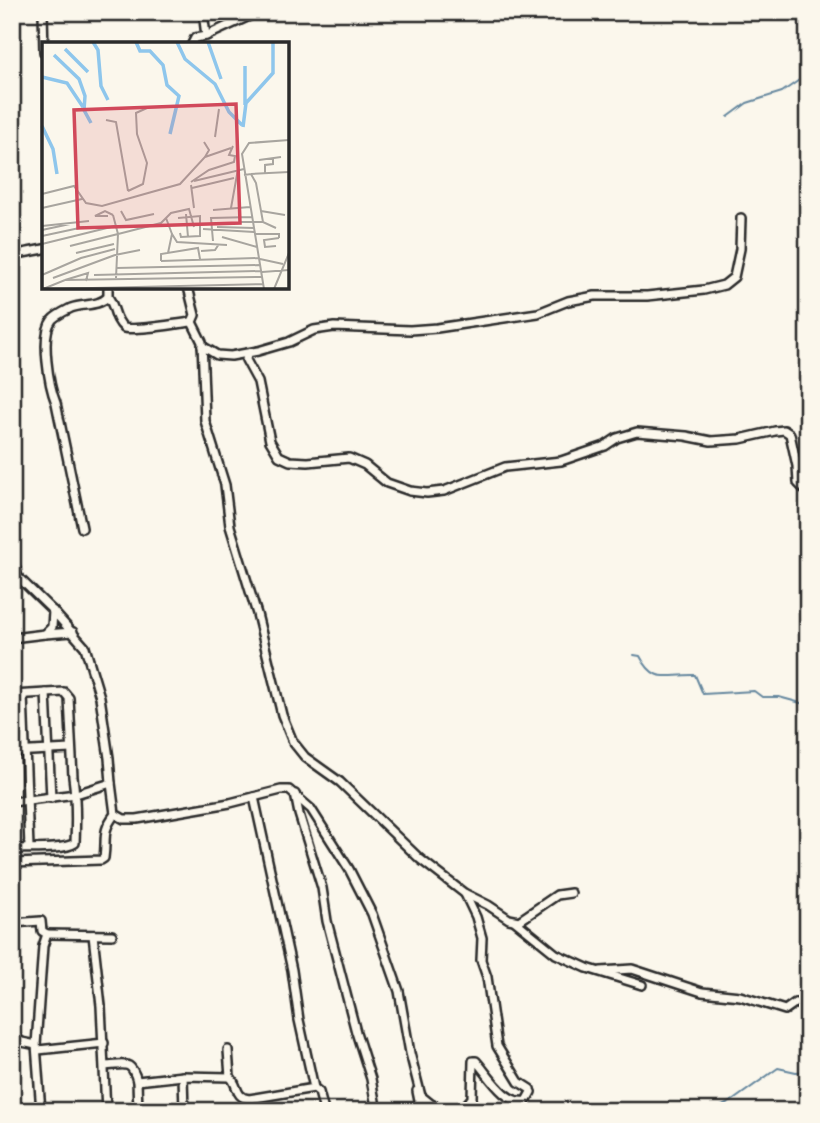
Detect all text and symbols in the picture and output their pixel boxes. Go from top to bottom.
inset map [42,42,289,289]

